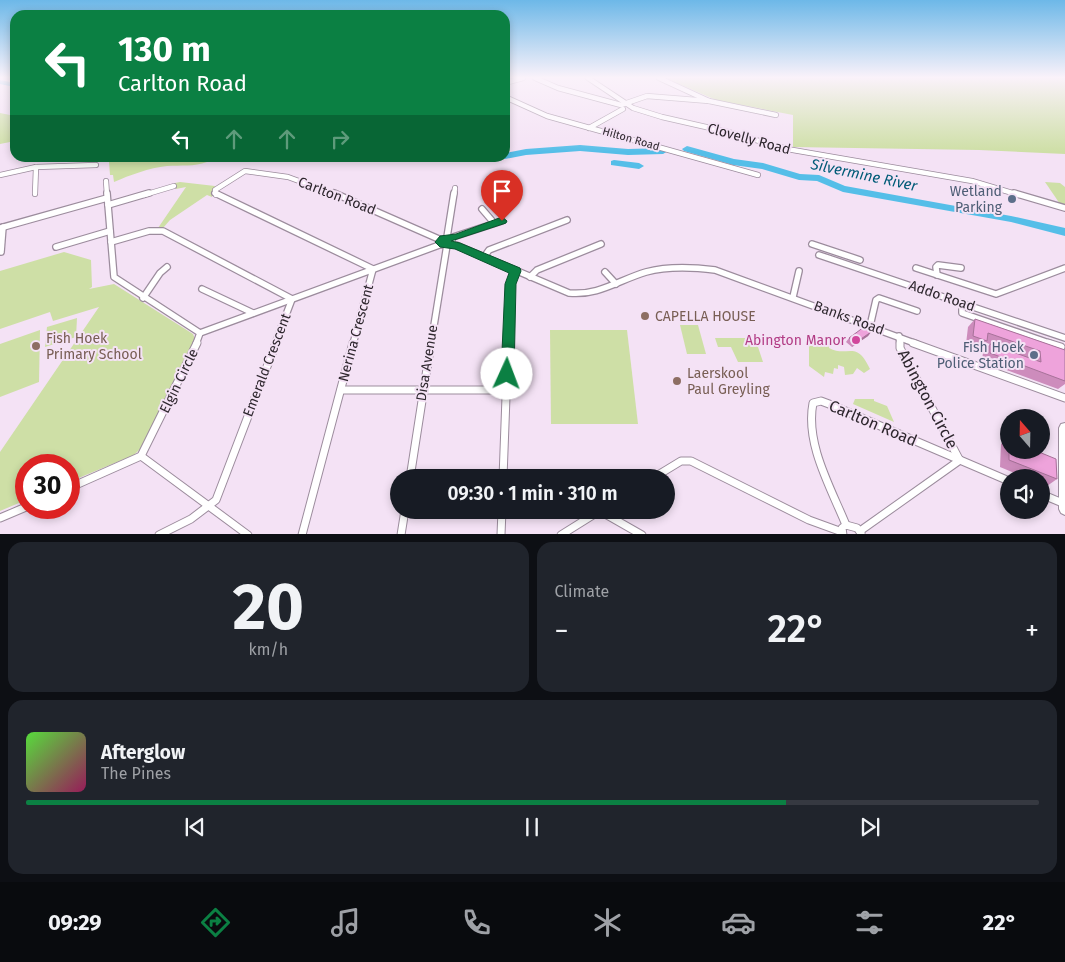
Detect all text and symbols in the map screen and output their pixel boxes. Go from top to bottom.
text: 130 m [118,28,211,70]
icon: left [35,30,100,95]
text: Carlton Road [118,70,247,97]
street label: Clovelly Road [706,120,792,158]
icon: left [167,125,195,153]
icon: ahead [220,125,248,153]
icon: ahead [273,125,301,153]
icon: right [326,125,354,153]
street label: Hilton Road [601,125,661,153]
water label: Silvermine River [808,155,920,195]
pin [481,170,523,221]
street label: Carlton Road [296,173,378,219]
icon: arrive [488,177,516,205]
place label: Wetland Parking [950,183,1003,216]
marker: Wetland Parking [1006,193,1018,205]
street label: Addo Road [907,277,977,315]
street label: Nerina Crescent [335,282,377,384]
street label: Banks Road [811,297,887,339]
place label: CAPELLA HOUSE [655,308,756,325]
street label: Emerald Crescent [239,310,295,419]
marker: CAPELLA HOUSE [639,310,651,322]
street label: Disa Avenue [413,324,441,402]
place label: Fish Hoek Primary School [46,330,142,363]
place label: Abington Manor [745,332,847,349]
marker: Abington Manor [850,334,862,346]
place label: Fish Hoek Police Station [937,339,1025,372]
marker: Fish Hoek Primary School [30,340,42,352]
street label: Elgin Circle [156,346,202,416]
street label: Abington Circle [894,346,962,452]
position arrow [480,347,532,399]
marker: Fish Hoek Police Station [1028,349,1040,361]
place label: Laerskool Paul Greyling [687,365,770,398]
marker: Laerskool Paul Greyling [671,375,683,387]
street label: Carlton Road [826,396,920,450]
north arrow [1000,409,1050,459]
map controls [1000,409,1050,519]
speed limit sign: 30 [15,454,80,519]
button: sound [1000,469,1050,519]
text: 09:30 · 1 min · 310 m [447,482,618,505]
text: 20 [232,568,304,646]
text: Climate [555,582,609,601]
text: 22° [767,606,826,652]
text: − [555,614,569,647]
text: + [1025,614,1039,647]
text: km/h [248,640,288,659]
text: Afterglow [101,741,185,764]
text: The Pines [101,764,171,783]
icon: previous [181,813,209,841]
icon: pause [518,813,546,841]
icon: next [856,813,884,841]
icon: directions [198,905,233,940]
icon: music [328,905,363,940]
icon: phone [459,905,494,940]
icon: climate [590,905,625,940]
icon: car [721,905,756,940]
icon: filters [852,905,887,940]
text: 09:29 [48,909,102,936]
text: 22° [983,909,1017,936]

